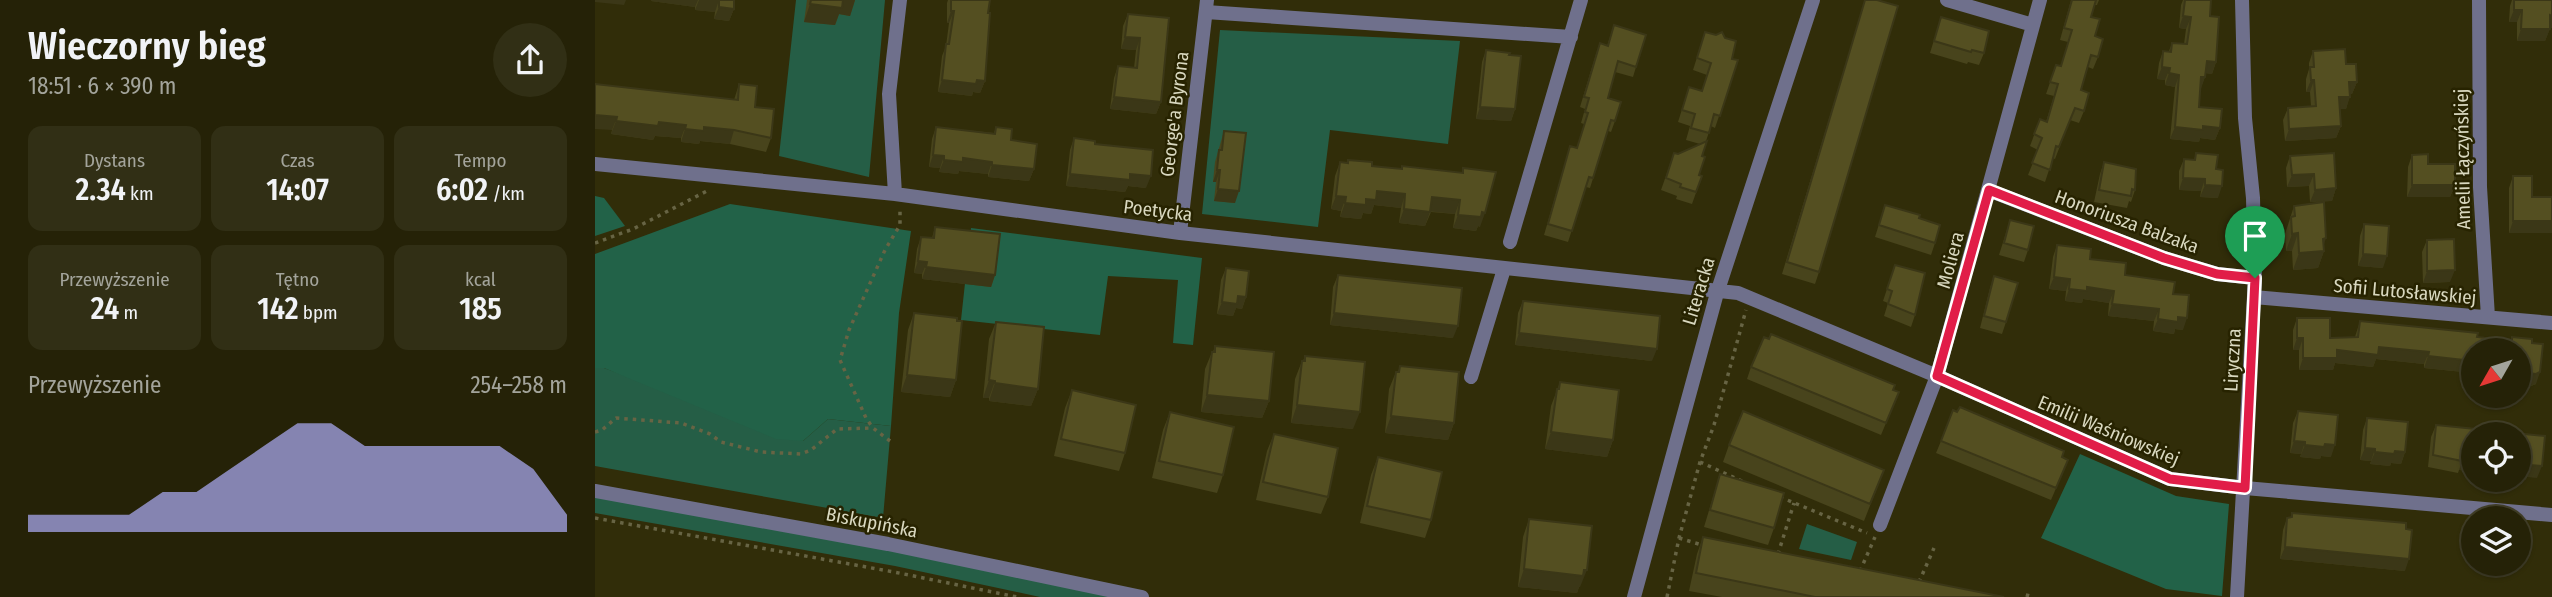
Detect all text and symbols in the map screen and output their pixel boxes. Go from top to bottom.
text: Wieczorny bieg [28,23,266,69]
button: share [493,23,567,97]
street label: George'a Byrona [1155,50,1194,178]
text: 18:51 · 6 × 390 m [28,72,177,100]
street label: Amelii Łączyńskiej [2450,88,2475,230]
text: Dystans [84,149,145,172]
text: Czas [280,149,315,172]
text: Tempo [455,149,506,172]
text: 2.34 [75,172,126,208]
text: 14:07 [266,172,329,208]
text: 6:02 [436,172,488,208]
text: km [126,182,154,205]
text: /km [488,182,525,205]
street label: Honoriusza Balzaka [2052,185,2202,258]
street label: Poetycka [1122,195,1194,226]
pin [2225,206,2285,278]
icon: arrive [2236,217,2274,255]
street label: Moliera [1932,229,1969,291]
street label: Literacka [1677,254,1720,328]
text: Przewyższenie [59,268,170,291]
text: Tętno [276,268,319,291]
text: kcal [465,268,496,291]
street label: Sofii Lutosławskiej [2333,274,2477,309]
text: 24 [91,291,119,327]
text: 142 [257,291,298,327]
text: 185 [459,291,502,327]
text: m [119,301,138,324]
text: bpm [298,301,338,324]
street label: Liryczna [2219,328,2246,392]
north arrow [2461,338,2531,408]
map controls [2461,338,2531,576]
text: Przewyższenie [28,371,161,399]
text: 254–258 m [470,371,567,399]
street label: Emilii Waśniowskiej [2035,390,2183,471]
button: locate [2461,422,2531,492]
street label: Biskupińska [824,502,920,543]
button: layers [2461,506,2531,576]

